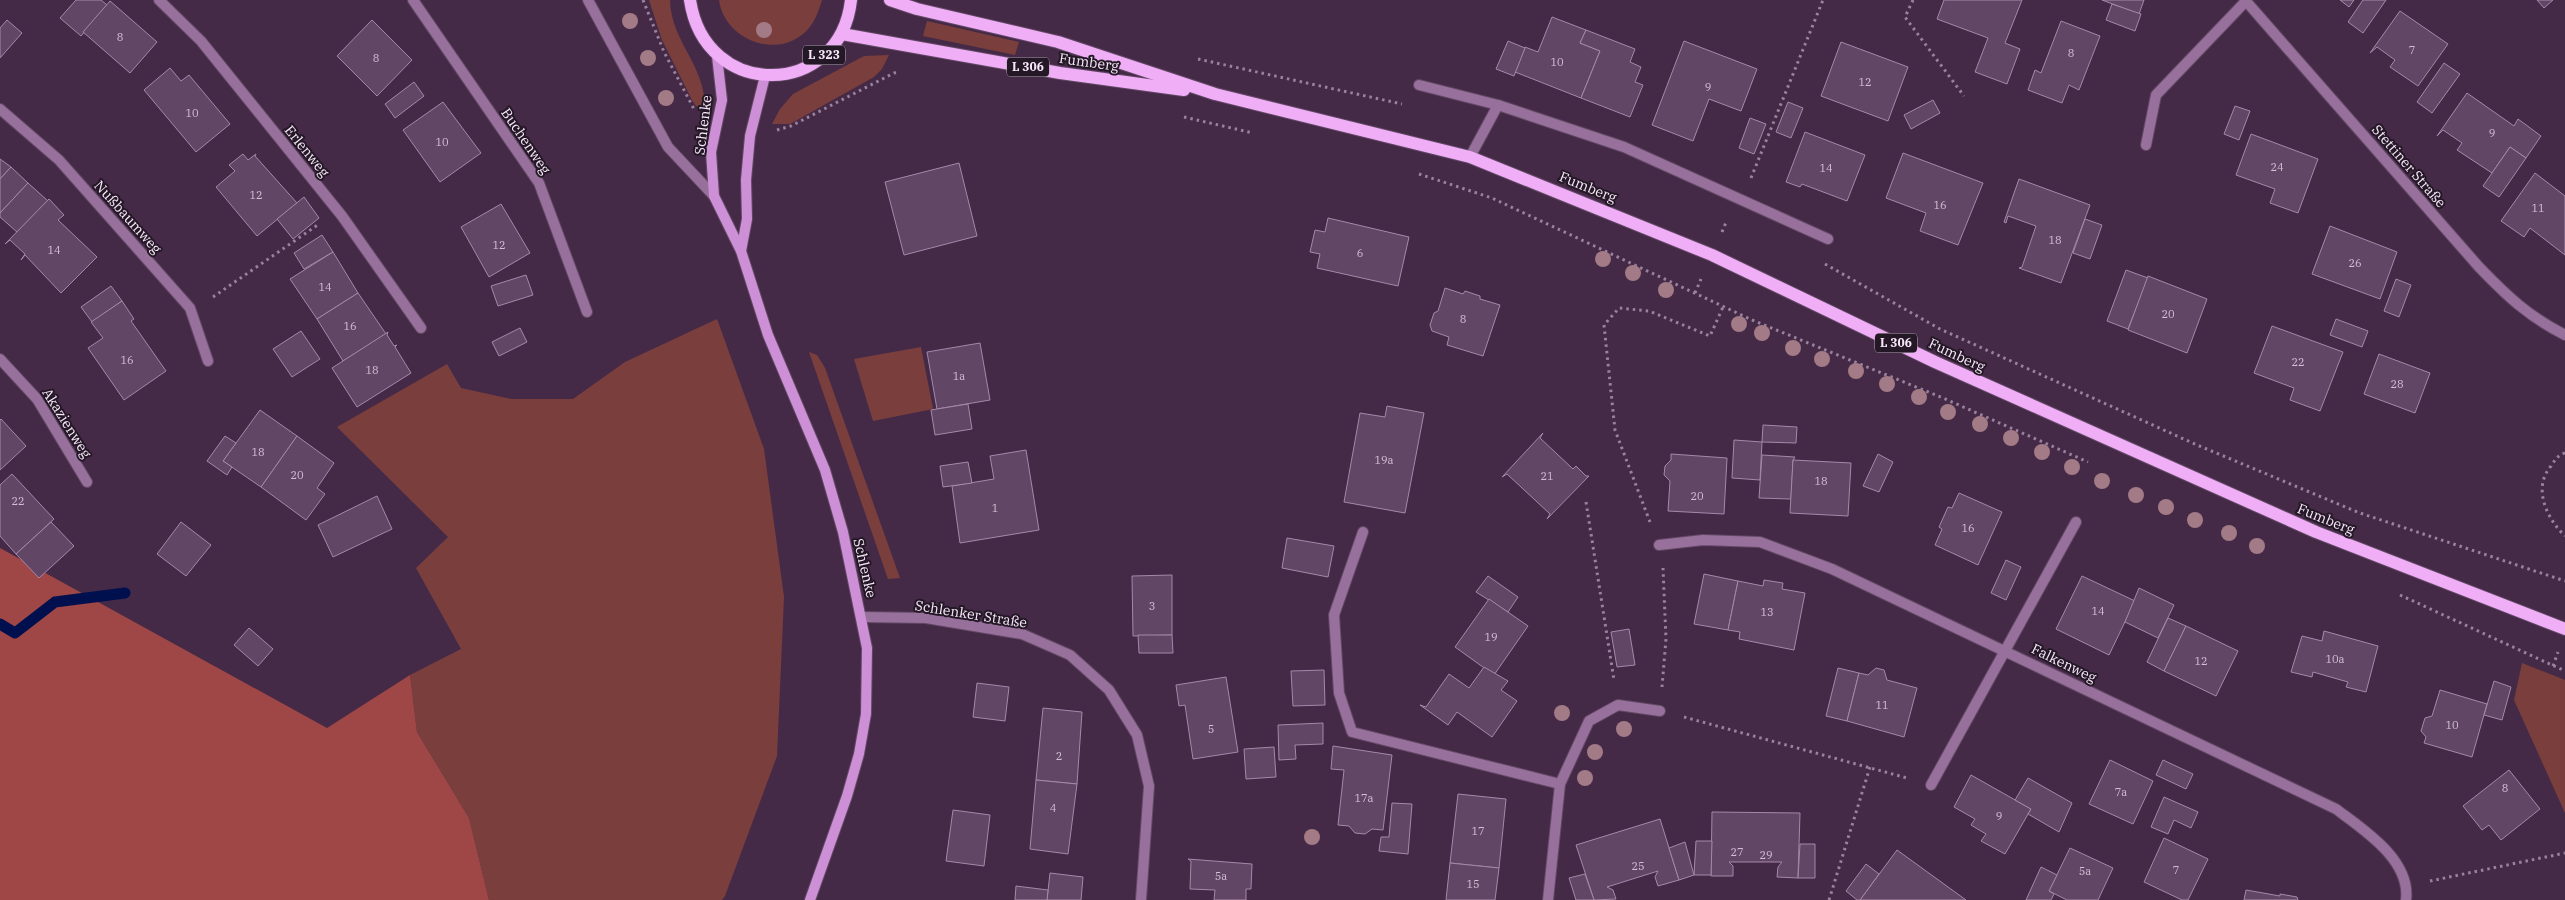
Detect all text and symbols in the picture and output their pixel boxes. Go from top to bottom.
house number: 8 [117,30,123,44]
house number: 7 [2409,43,2415,57]
road number: L 323 [803,46,845,64]
house number: 8 [2068,46,2074,60]
street label: Fumberg [1058,49,1120,75]
house number: 8 [373,51,379,65]
house number: 10 [1550,55,1564,69]
road number: L 306 [1007,58,1049,76]
house number: 12 [1858,75,1872,89]
house number: 9 [1705,80,1711,94]
street label: Schlenke [690,94,716,156]
street label: Buchenweg [497,104,555,178]
house number: 10 [185,106,199,120]
street label: Erlenweg [281,121,334,181]
street label: Stettiner Straße [2368,121,2450,211]
house number: 9 [2489,126,2495,140]
house number: 10 [435,135,449,149]
house number: 24 [2270,160,2284,174]
house number: 14 [1819,161,1833,175]
street label: Fumberg [1557,167,1620,207]
street label: Nußbaumweg [90,177,166,258]
house number: 12 [249,188,263,202]
house number: 16 [1933,198,1947,212]
house number: 11 [2531,201,2545,215]
house number: 18 [2048,233,2062,247]
house number: 12 [492,238,506,252]
house number: 14 [47,243,61,257]
house number: 6 [1357,246,1363,260]
house number: 26 [2348,256,2362,270]
house number: 14 [318,280,332,294]
house number: 20 [2161,307,2175,321]
house number: 8 [1460,312,1466,326]
house number: 16 [343,319,357,333]
road number: L 306 [1875,333,1917,352]
street label: Fumberg [1926,334,1988,376]
house number: 16 [120,353,134,367]
house number: 22 [2291,355,2305,369]
house number: 18 [365,363,379,377]
house number: 1a [953,369,965,383]
house number: 28 [2390,377,2404,391]
street label: Akazienweg [38,385,96,462]
house number: 18 [251,445,265,459]
house number: 19a [1374,453,1394,467]
house number: 20 [290,468,304,482]
house number: 21 [1540,469,1554,483]
house number: 18 [1814,474,1828,488]
house number: 20 [1690,489,1704,503]
house number: 22 [11,494,25,508]
street label: Fumberg [2295,499,2358,539]
house number: 1 [992,501,998,515]
house number: 16 [1961,521,1975,535]
street label: Schlenke [849,537,881,599]
street label: Schlenker Straße [914,596,1028,632]
house number: 3 [1149,599,1155,613]
house number: 14 [2091,604,2105,618]
house number: 13 [1760,605,1774,619]
house number: 19 [1484,630,1498,644]
street label: Falkenweg [2028,640,2100,687]
house number: 10a [2325,652,2345,666]
house number: 12 [2194,654,2208,668]
house number: 11 [1875,698,1889,712]
house number: 10 [2445,718,2459,732]
house number: 5 [1208,722,1214,736]
house number: 2 [1056,749,1062,763]
house number: 8 [2502,781,2508,795]
house number: 7a [2115,785,2127,799]
house number: 17a [1354,791,1374,805]
house number: 4 [1050,801,1057,815]
house number: 9 [1996,809,2002,823]
house number: 17 [1471,824,1485,838]
house number: 27 [1730,845,1744,859]
house number: 29 [1759,848,1773,862]
house number: 25 [1631,859,1645,873]
house number: 7 [2173,863,2179,877]
house number: 5a [2079,864,2091,878]
house number: 5a [1215,869,1227,883]
house number: 15 [1466,877,1480,891]

